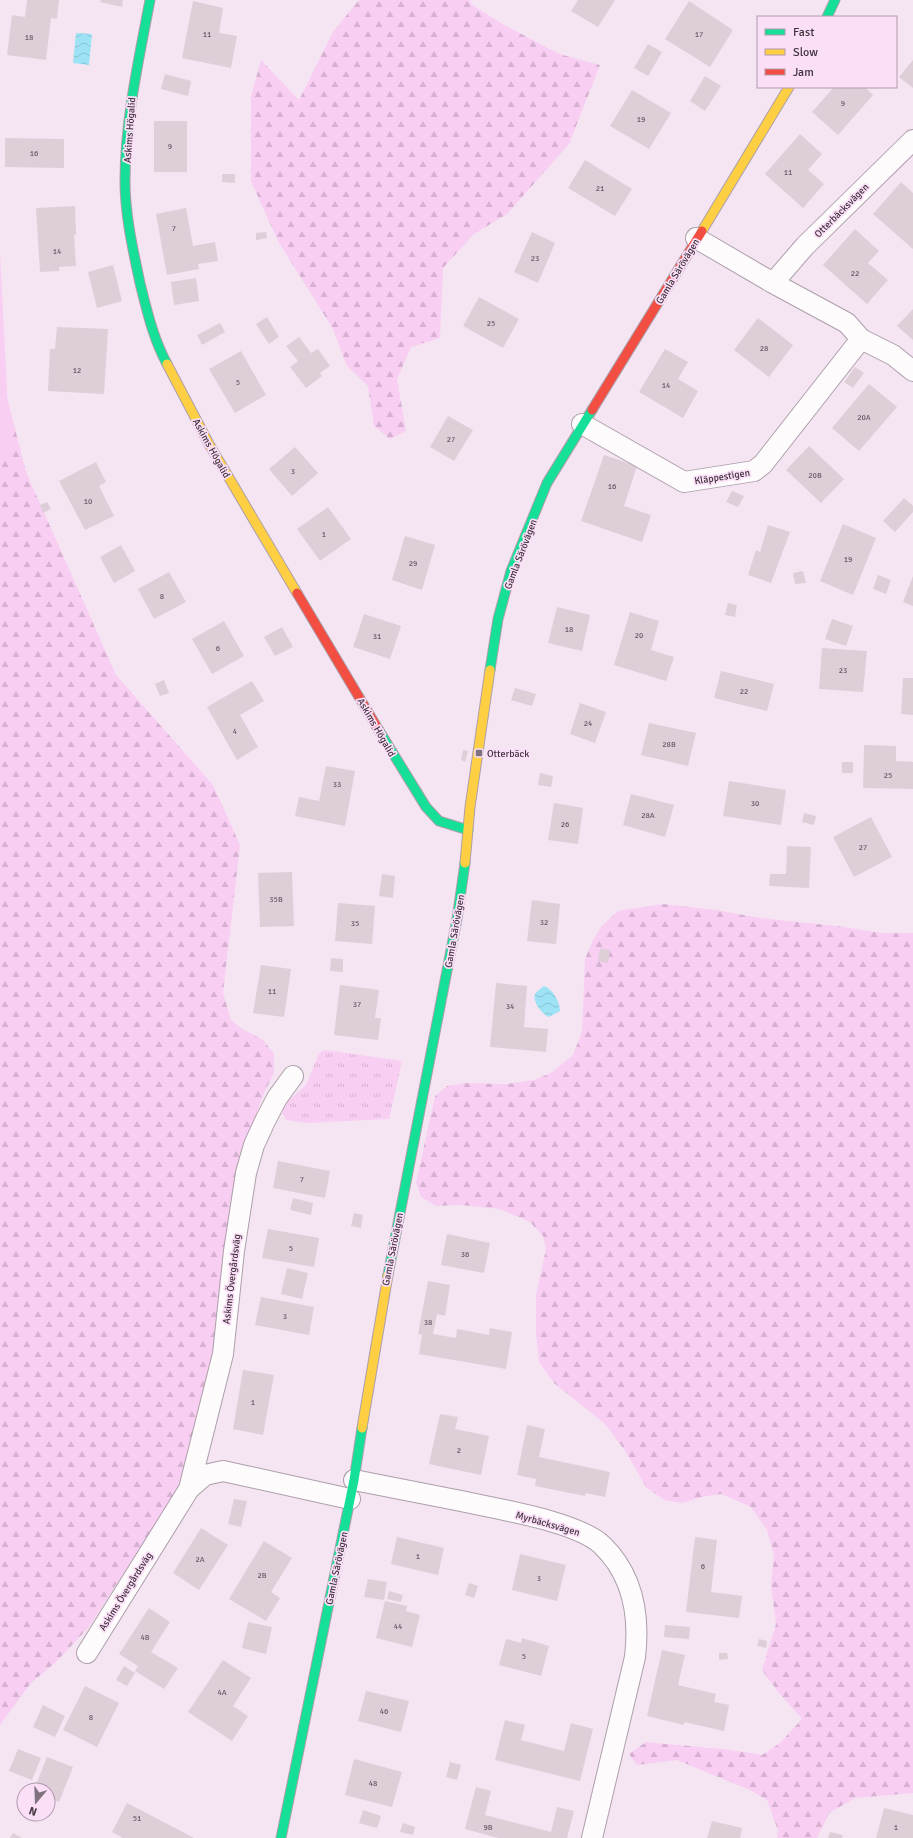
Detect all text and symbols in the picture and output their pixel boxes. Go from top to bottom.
legend [757,16,897,88]
text: Fast [793,25,814,40]
house number: 11 [203,29,211,39]
house number: 17 [695,29,703,39]
house number: 18 [25,32,33,42]
text: Slow [793,45,818,60]
text: Jam [793,65,814,80]
street label: Askims Högalid [122,97,138,163]
house number: 9 [841,98,845,108]
house number: 19 [637,114,645,124]
house number: 9 [168,141,172,151]
house number: 16 [30,148,38,158]
house number: 11 [784,167,792,177]
street label: Otterbäcksvägen [812,181,871,240]
house number: 21 [596,183,604,193]
house number: 7 [172,223,176,233]
street label: Gamla Särövägen [654,237,702,306]
house number: 14 [53,246,62,256]
house number: 23 [531,253,539,263]
house number: 22 [851,268,859,278]
house number: 25 [487,318,495,328]
house number: 28 [760,343,768,353]
house number: 12 [73,365,81,375]
house number: 5 [236,377,240,387]
house number: 14 [662,380,671,390]
house number: 20A [857,412,871,422]
street label: Askims Högalid [190,417,232,480]
house number: 27 [447,434,455,444]
house number: 3 [291,466,295,476]
street label: Kläppestigen [694,467,751,487]
house number: 20B [808,470,822,480]
house number: 16 [608,481,616,491]
house number: 10 [84,496,92,506]
street label: Gamla Särövägen [502,518,540,591]
house number: 1 [322,529,326,539]
house number: 19 [844,554,852,564]
house number: 29 [409,558,417,568]
house number: 8 [160,591,164,601]
house number: 18 [565,624,573,634]
house number: 20 [635,630,643,640]
house number: 31 [373,631,381,641]
house number: 6 [216,643,220,653]
house number: 23 [839,665,847,675]
house number: 22 [740,686,748,696]
street label: Askims Högalid [354,696,398,759]
house number: 24 [584,718,593,728]
house number: 4 [233,726,238,736]
house number: 28B [662,739,676,749]
marker: Otterbäck [474,748,484,758]
place label: Otterbäck [487,748,529,760]
house number: 25 [884,770,892,780]
house number: 33 [333,779,341,789]
house number: 30 [751,798,759,808]
house number: 28A [641,810,655,820]
house number: 26 [561,819,569,829]
house number: 27 [859,842,867,852]
house number: 35B [269,894,283,904]
street label: Gamla Särövägen [443,894,467,969]
house number: 32 [540,917,548,927]
house number: 35 [351,918,359,928]
house number: 11 [268,986,276,996]
house number: 37 [353,999,361,1009]
house number: 34 [506,1001,515,1011]
house number: 7 [300,1174,304,1184]
street label: Gamla Särövägen [380,1212,406,1287]
street label: Askims Övergårdsväg [221,1233,243,1325]
house number: 5 [289,1243,293,1253]
house number: 36 [461,1249,469,1259]
house number: 3 [283,1311,287,1321]
house number: 38 [424,1317,432,1327]
house number: 1 [251,1397,255,1407]
house number: 2 [457,1445,461,1455]
street label: Myrbäcksvägen [514,1509,581,1539]
street label: Gamla Särövägen [323,1531,351,1606]
street label: Askims Övergårdsväg [97,1550,155,1633]
house number: 1 [416,1551,420,1561]
house number: 2A [195,1554,205,1564]
house number: 6 [701,1561,705,1571]
house number: 2B [257,1570,267,1580]
house number: 3 [537,1573,541,1583]
house number: 44 [394,1621,403,1631]
house number: 4B [140,1632,150,1642]
house number: 5 [522,1651,526,1661]
house number: 4A [217,1687,227,1697]
house number: 46 [380,1706,388,1716]
house number: 8 [89,1712,93,1722]
house number: 48 [369,1778,377,1788]
north arrow [16,1782,56,1822]
text: N [27,1804,39,1818]
house number: 51 [133,1813,141,1823]
house number: 9B [483,1822,493,1832]
house number: 1 [894,1822,898,1832]

